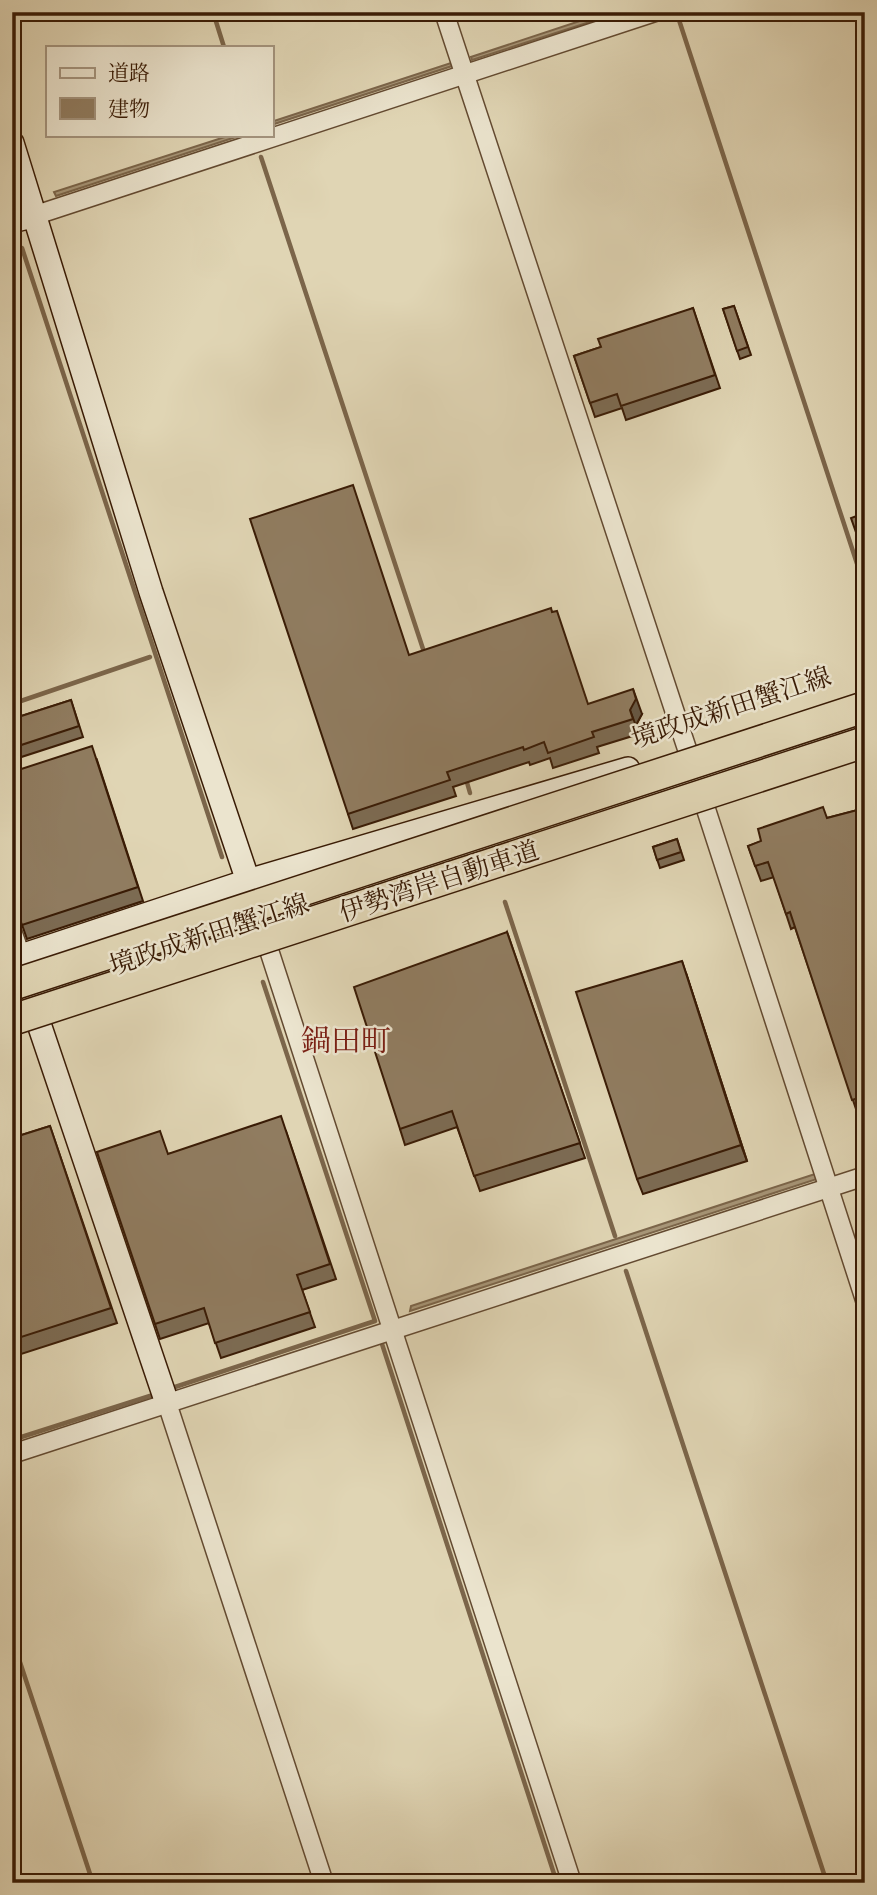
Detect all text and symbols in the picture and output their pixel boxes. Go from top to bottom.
legend [46,46,273,136]
text: 道路 [108,60,150,89]
text: 建物 [108,96,150,125]
street label: 境政成新田蟹江線 [627,660,836,758]
street label: 伊勢湾岸自動車道 [335,834,544,932]
street label: 境政成新田蟹江線 [105,887,314,985]
district label: 鍋田町 [301,1022,391,1064]

